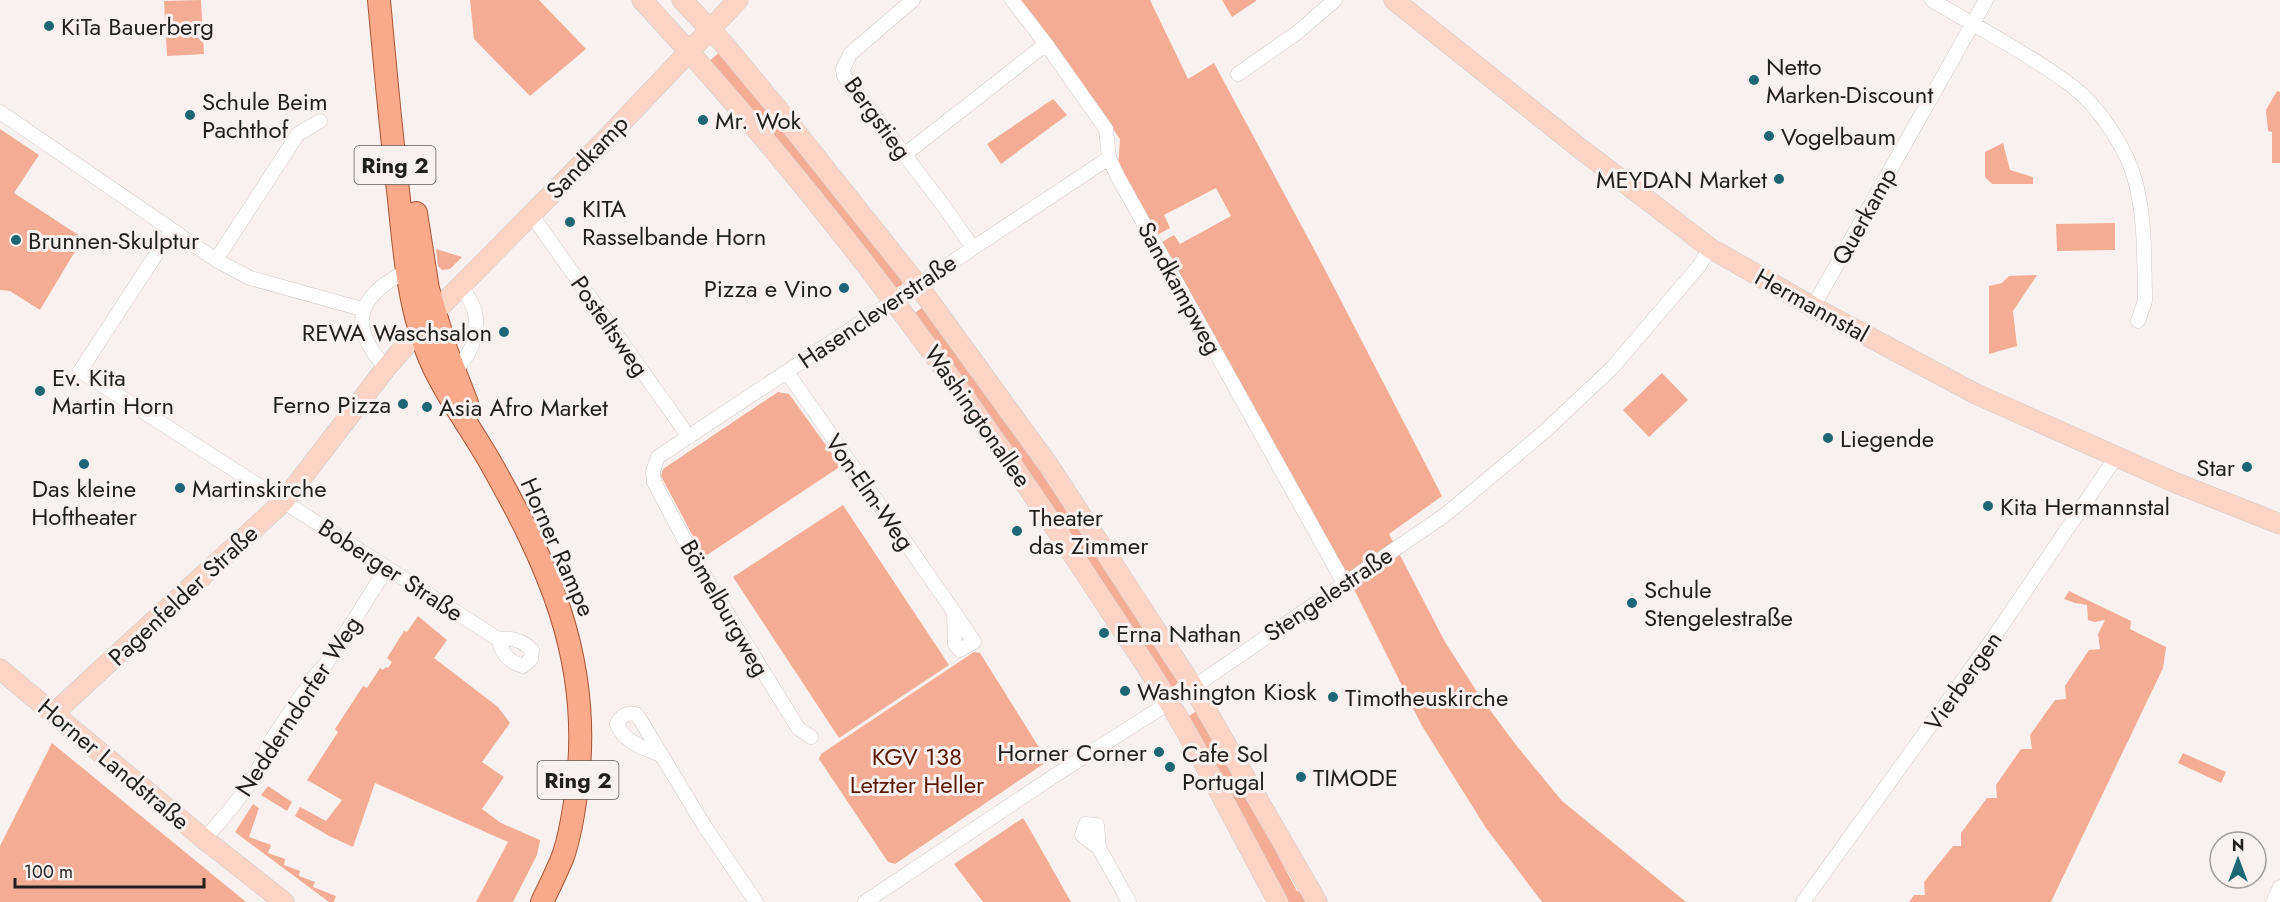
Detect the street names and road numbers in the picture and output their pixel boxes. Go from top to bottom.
street label: Bergstieg [836,69,920,167]
street label: Sandkamp [538,107,636,207]
road number: Ring 2 [354,146,436,184]
street label: Querkamp [1823,161,1905,271]
street label: Sandkampweg [1129,215,1231,361]
street label: Hasencleverstraße [791,245,963,377]
street label: Hermannstal [1749,259,1875,351]
street label: Posteltsweg [562,268,658,384]
street label: Washingtonallee [916,338,1040,494]
street label: Von-Elm-Weg [817,427,923,557]
street label: Horner Rampe [512,472,604,622]
street label: Boberger Straße [312,510,470,630]
street label: Pagenfelder Straße [100,516,266,674]
street label: Bömelburgweg [672,533,778,683]
street label: Stengelestraße [1256,538,1400,650]
street label: Nedderndorfer Weg [226,609,370,803]
street label: Vierbergen [1916,624,2010,738]
street label: Horner Landstraße [30,690,198,838]
road number: Ring 2 [538,761,618,799]

